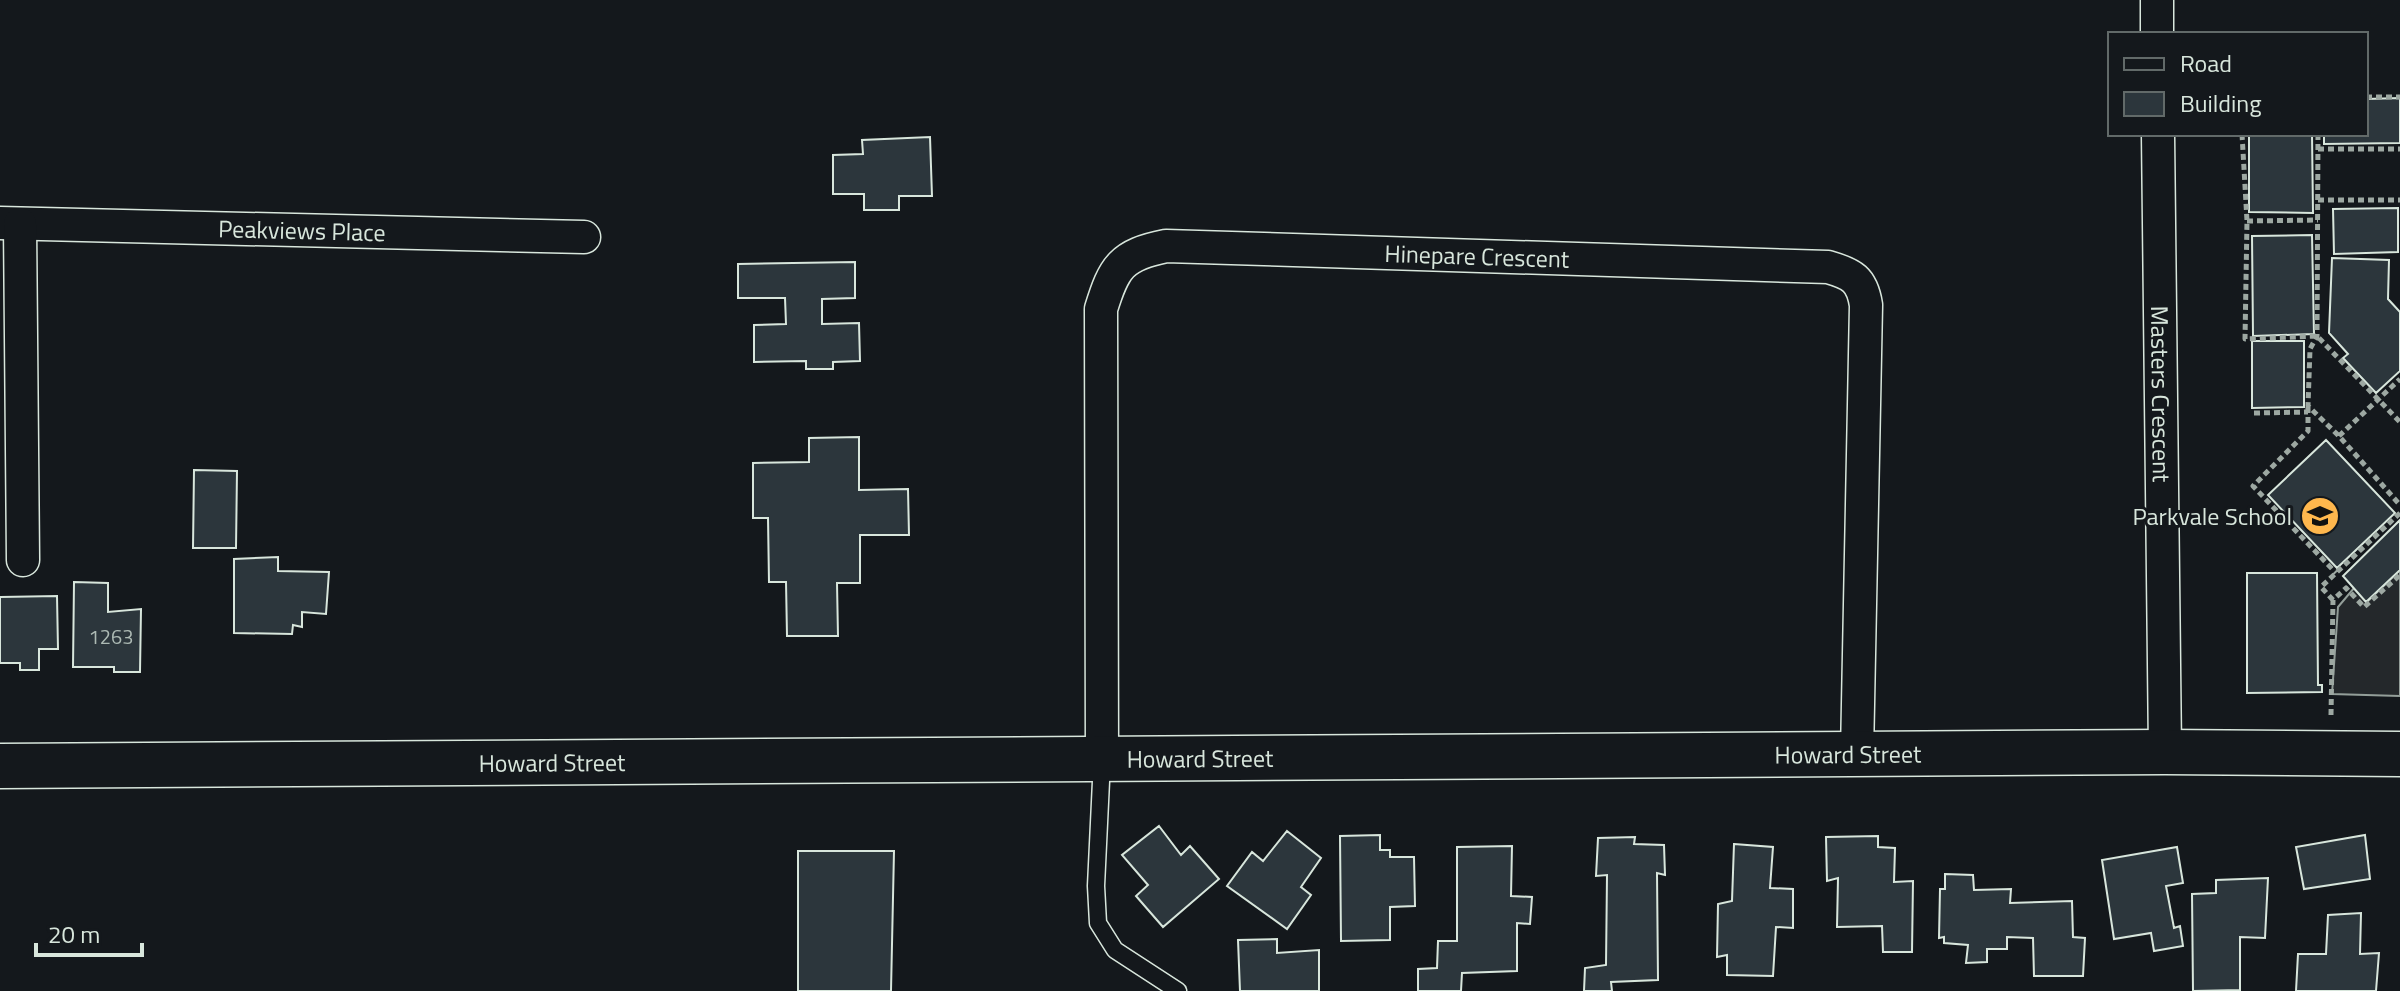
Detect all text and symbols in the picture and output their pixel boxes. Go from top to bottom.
legend [2108,32,2368,136]
text: Road [2180,45,2232,81]
text: Building [2180,85,2262,121]
street label: Peakviews Place [218,210,386,250]
street label: Hinepare Crescent [1384,235,1570,277]
street label: Masters Crescent [2142,305,2180,483]
school or university icon: Parkvale School [2299,495,2341,537]
place label: Parkvale School [2132,498,2292,534]
house number: 1263 [89,621,133,652]
street label: Howard Street [1774,736,1922,773]
street label: Howard Street [1126,740,1274,777]
street label: Howard Street [478,744,626,781]
scale bar [36,907,142,957]
text: 20 m [48,916,100,952]

